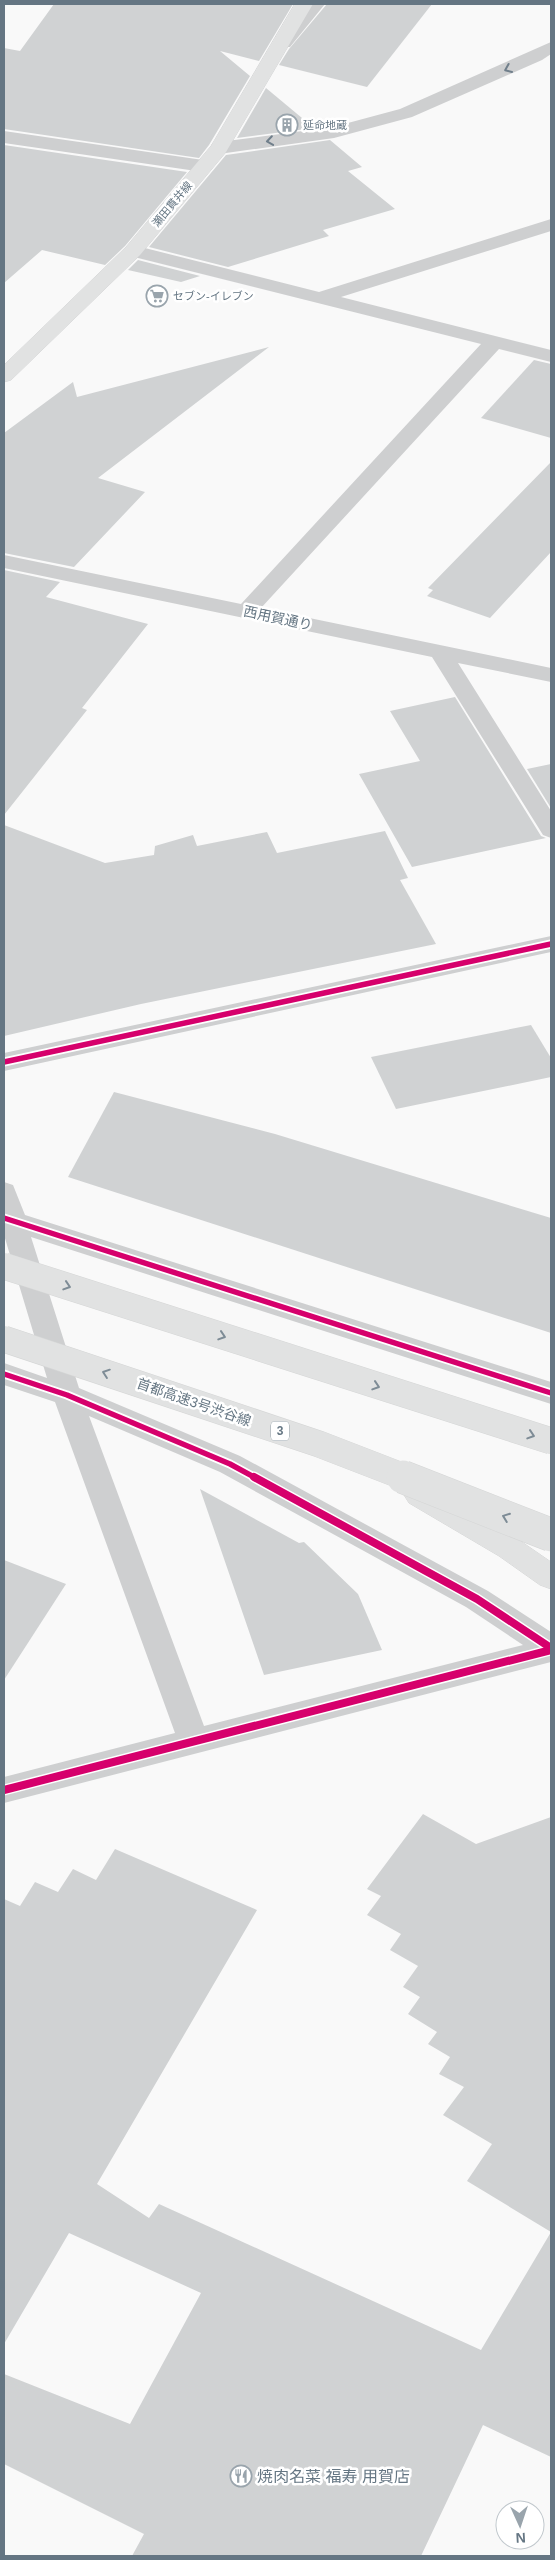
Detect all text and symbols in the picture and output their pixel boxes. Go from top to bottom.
one-way arrow [504,62,513,73]
building icon: 延命地蔵 [275,113,299,137]
place label: 延命地蔵 [303,119,347,131]
one-way arrow [266,135,274,145]
street label: 瀬田貫井線 [150,179,194,229]
supermarket icon: セブン-イレブン [145,284,169,308]
place label: セブン-イレブン [173,290,254,302]
street label: 西用賀通り [242,603,314,633]
one-way arrow [62,1281,70,1291]
one-way arrow [217,1330,225,1340]
one-way arrow [102,1369,111,1379]
street label: 首都高速3号渋谷線 [135,1375,253,1429]
one-way arrow [372,1380,380,1390]
road number: 3 [271,1422,289,1440]
one-way arrow [526,1429,535,1439]
one-way arrow [502,1513,511,1523]
restaurant icon: 焼肉名菜 福寿 用賀店 [229,2464,253,2488]
place label: 焼肉名菜 福寿 用賀店 [257,2468,410,2485]
north arrow [495,2500,545,2550]
text: N [515,2530,526,2546]

